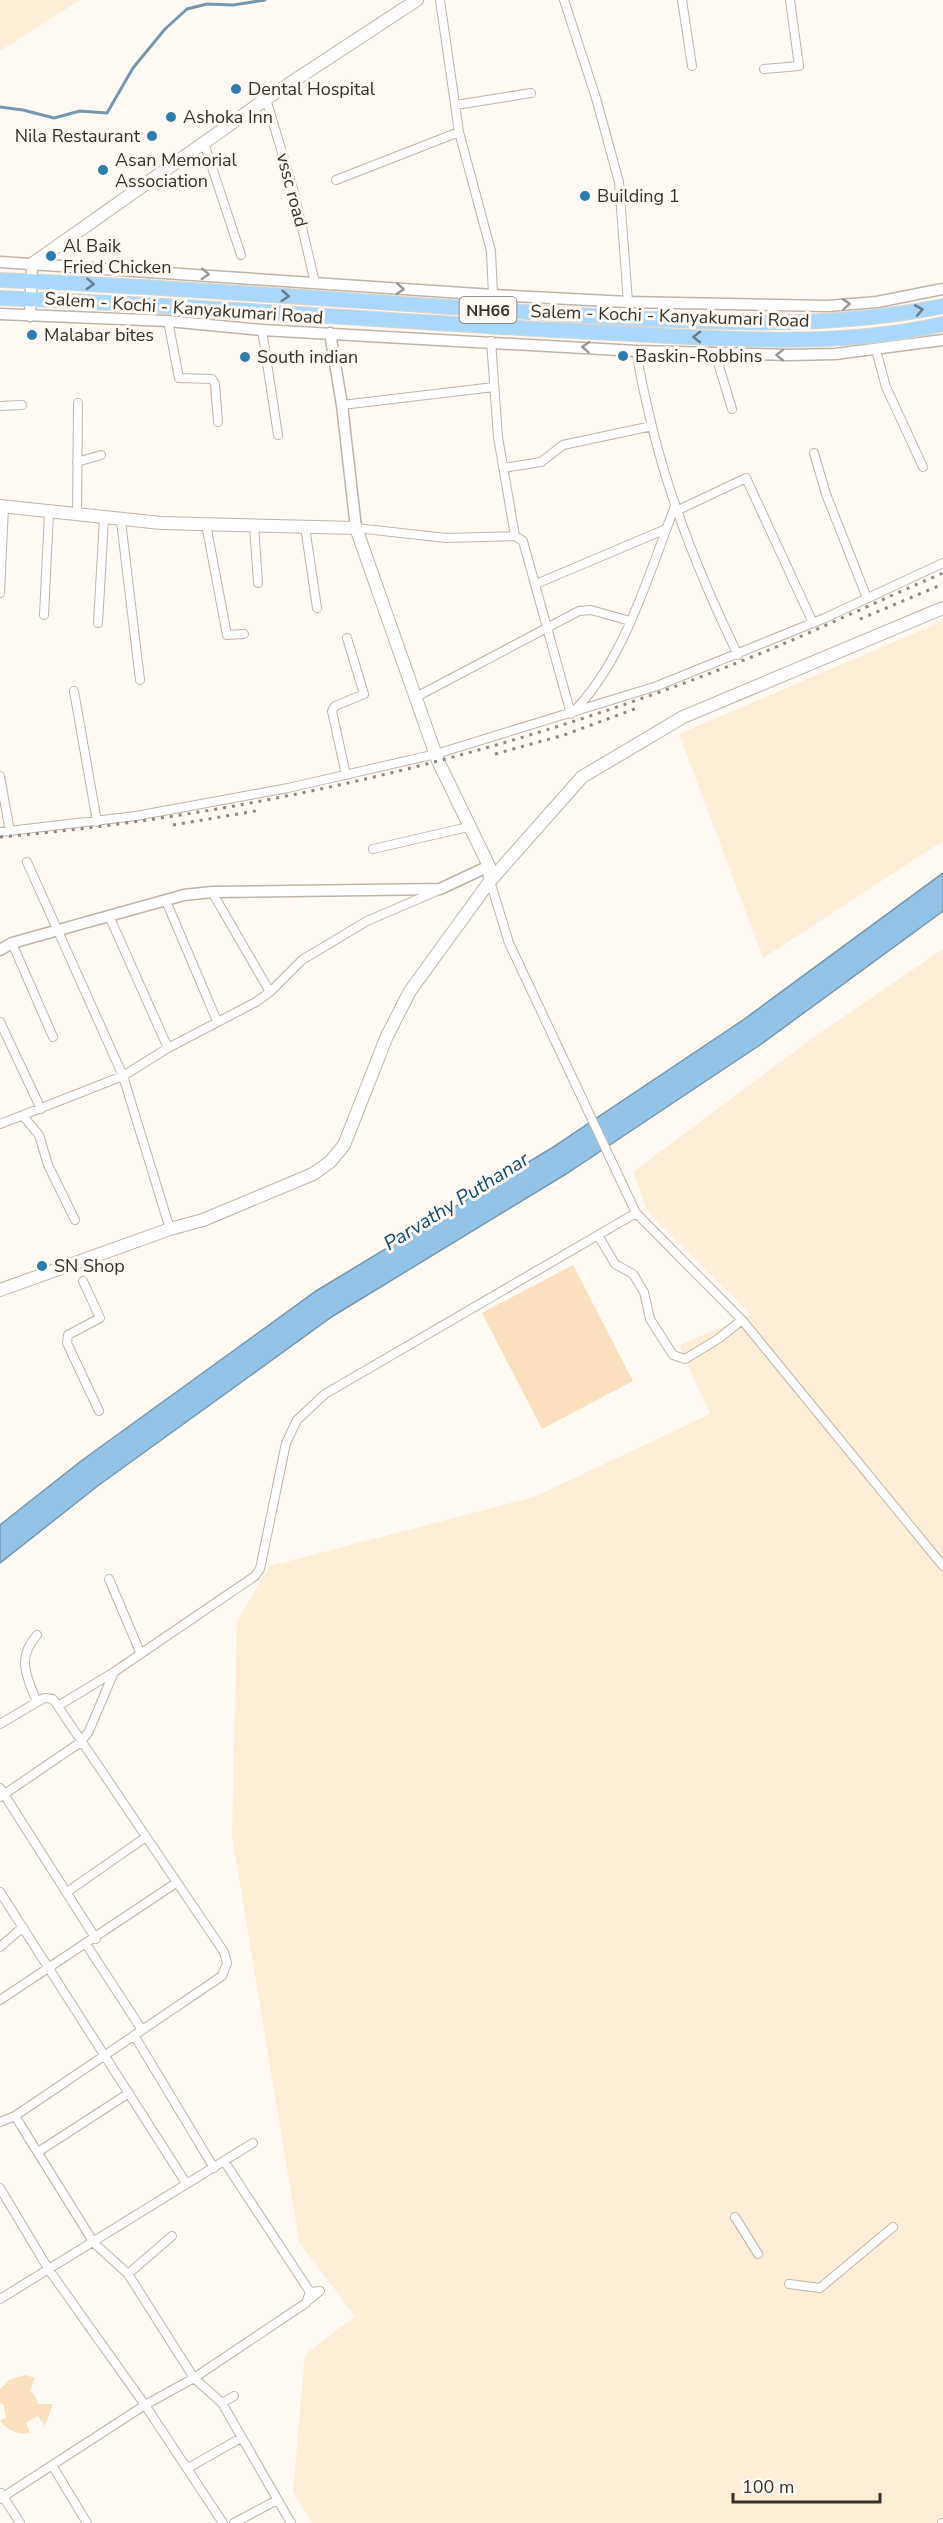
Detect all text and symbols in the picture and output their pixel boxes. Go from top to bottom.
place label: Dental Hospital [248,77,376,101]
marker: Dental Hospital [229,82,243,96]
place label: Ashoka Inn [183,105,273,129]
marker: Ashoka Inn [164,110,178,124]
place label: Nila Restaurant [15,124,141,148]
marker: Nila Restaurant [145,129,159,143]
place label: Asan Memorial Association [115,148,238,193]
street label: vssc road [271,150,313,230]
marker: Asan Memorial Association [96,163,110,177]
place label: Building 1 [597,184,680,208]
marker: Building 1 [578,189,592,203]
place label: Al Baik Fried Chicken [63,234,171,279]
marker: Al Baik Fried Chicken [44,249,58,263]
one-way arrow [201,267,210,280]
one-way arrow [85,278,94,291]
one-way arrow [395,282,404,295]
street label: Salem - Kochi - Kanyakumari Road [44,286,324,330]
one-way arrow [280,290,289,303]
road number: NH66 [460,297,516,323]
one-way arrow [842,298,851,311]
street label: Salem - Kochi - Kanyakumari Road [530,299,810,333]
one-way arrow [914,305,924,317]
place label: Malabar bites [44,323,154,347]
marker: Malabar bites [25,328,39,342]
one-way arrow [692,331,701,343]
one-way arrow [581,341,590,354]
place label: Baskin-Robbins [635,344,762,368]
place label: South indian [257,345,358,369]
marker: Baskin-Robbins [616,349,630,363]
one-way arrow [776,349,785,361]
marker: South indian [238,350,252,364]
water label: Parvathy Puthanar [378,1145,535,1257]
place label: SN Shop [54,1254,125,1278]
marker: SN Shop [35,1259,49,1273]
scale bar [733,2466,880,2504]
text: 100 m [742,2475,794,2499]

